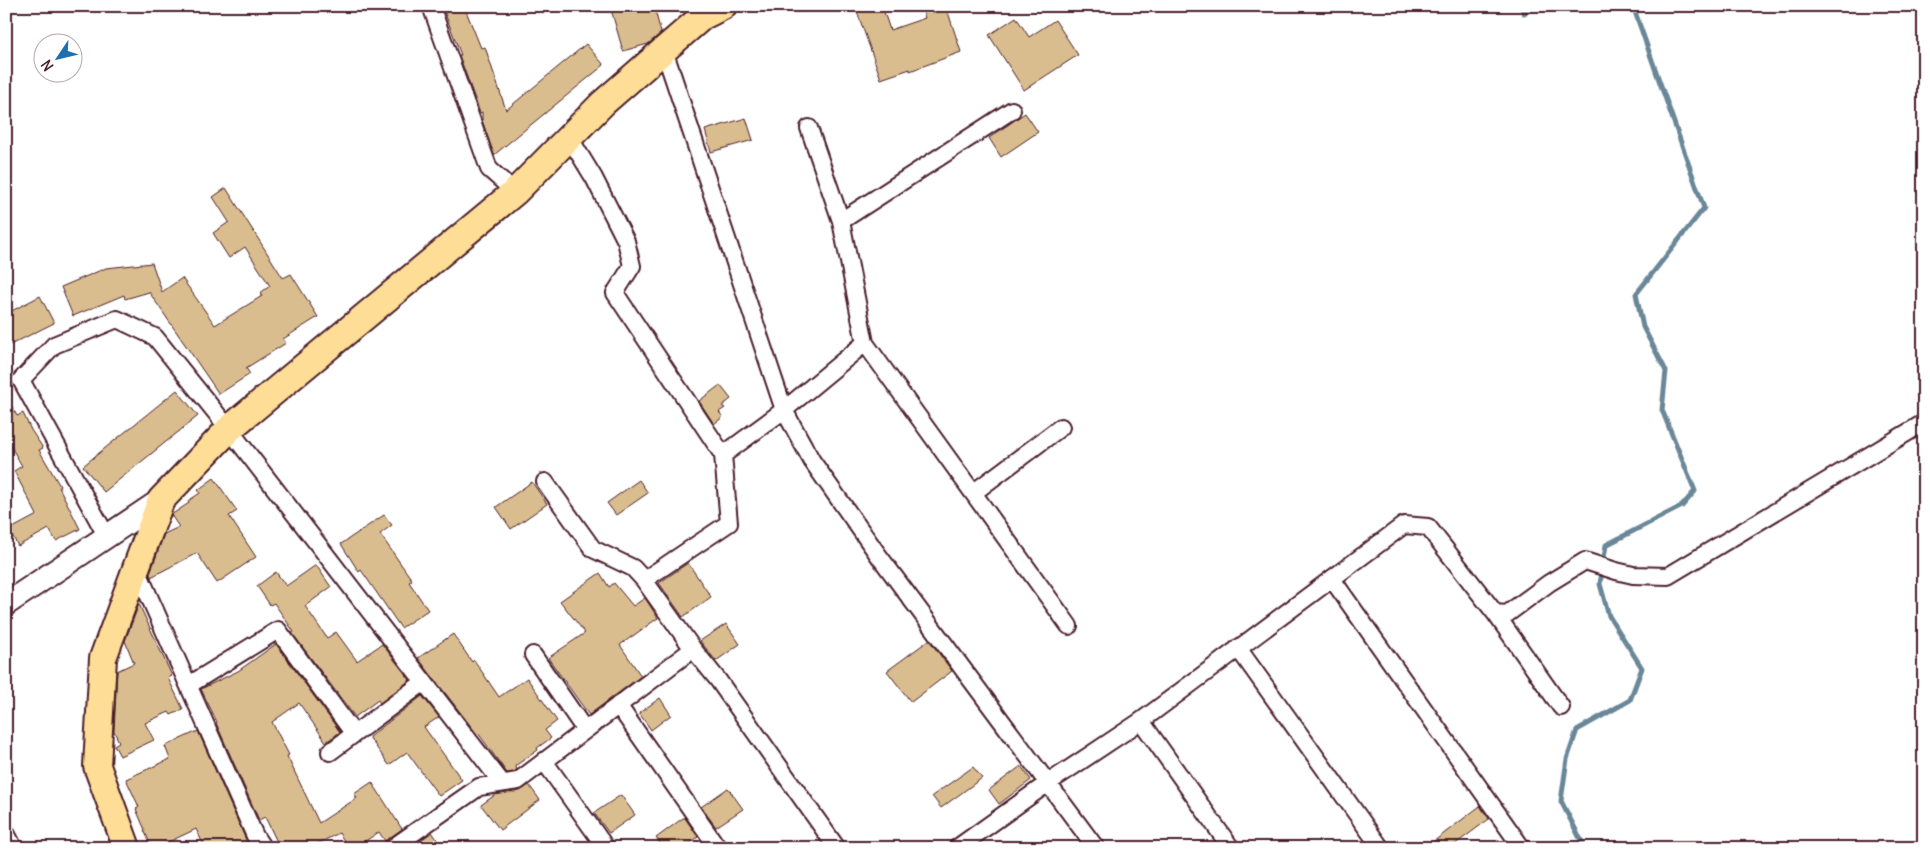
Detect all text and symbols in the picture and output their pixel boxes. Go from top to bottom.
north arrow [32,32,82,82]
text: N [37,56,58,75]

